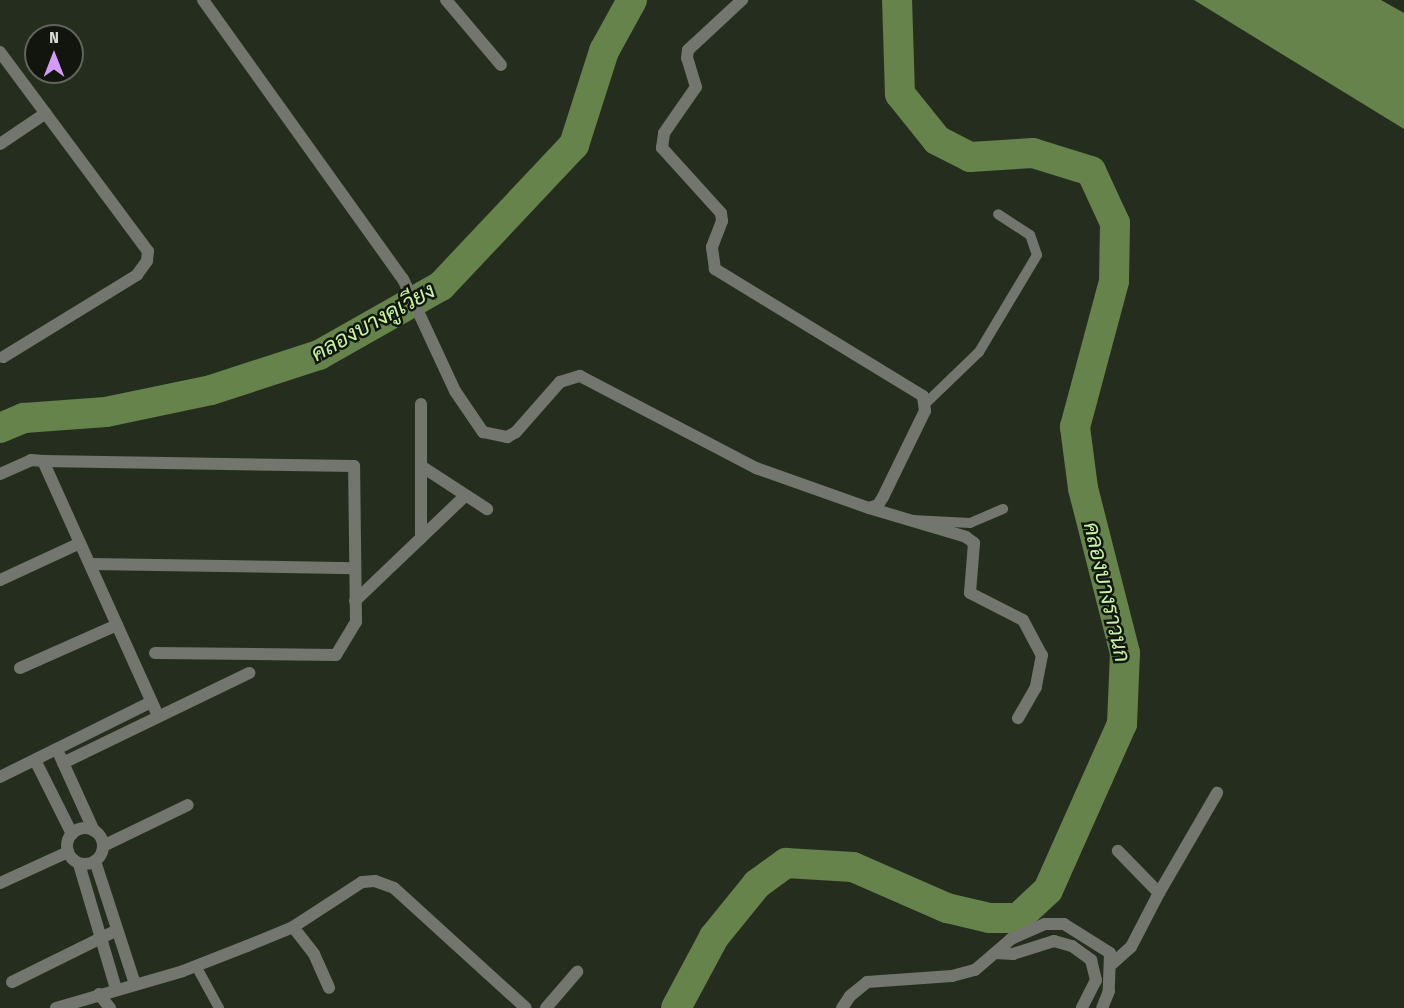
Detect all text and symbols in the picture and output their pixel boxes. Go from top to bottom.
north arrow [24,24,84,84]
text: N [49,28,59,47]
water label: คลองบางคูเวียง [306,277,440,367]
water label: คลองบางราวนก [1078,519,1136,665]

